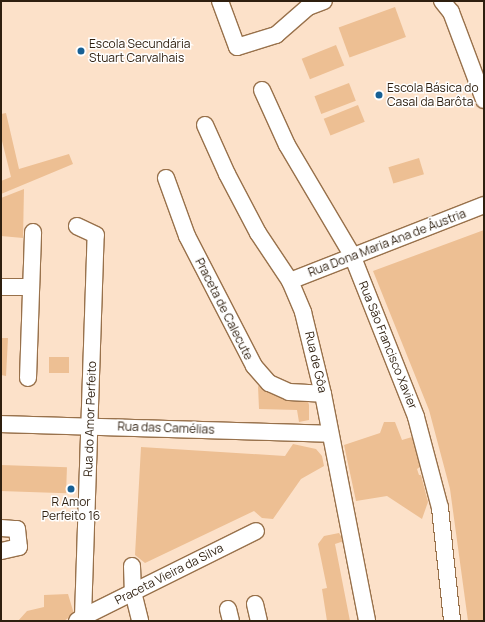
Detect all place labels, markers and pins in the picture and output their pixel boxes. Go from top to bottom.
place label: Escola Secundária Stuart Carvalhais [89,37,190,65]
marker: Escola Secundária Stuart Carvalhais [76,46,86,56]
place label: Escola Básica do Casal da Barôta [387,81,479,109]
marker: Escola Básica do Casal da Barôta [374,90,384,100]
marker: R Amor Perfeito 16 [66,484,76,494]
place label: R Amor Perfeito 16 [42,495,100,523]

